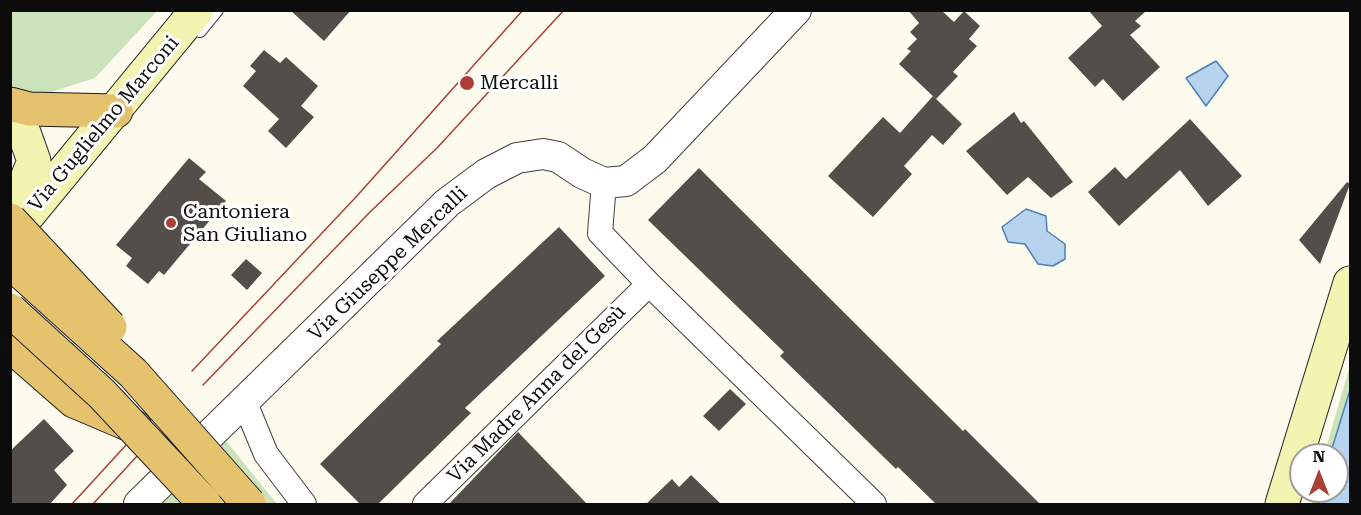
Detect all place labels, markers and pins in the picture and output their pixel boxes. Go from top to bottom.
place label: Mercalli [480,71,559,95]
marker: Mercalli [458,74,476,92]
place label: Cantoniera San Giuliano [183,200,307,247]
marker: Cantoniera San Giuliano [164,216,178,230]

